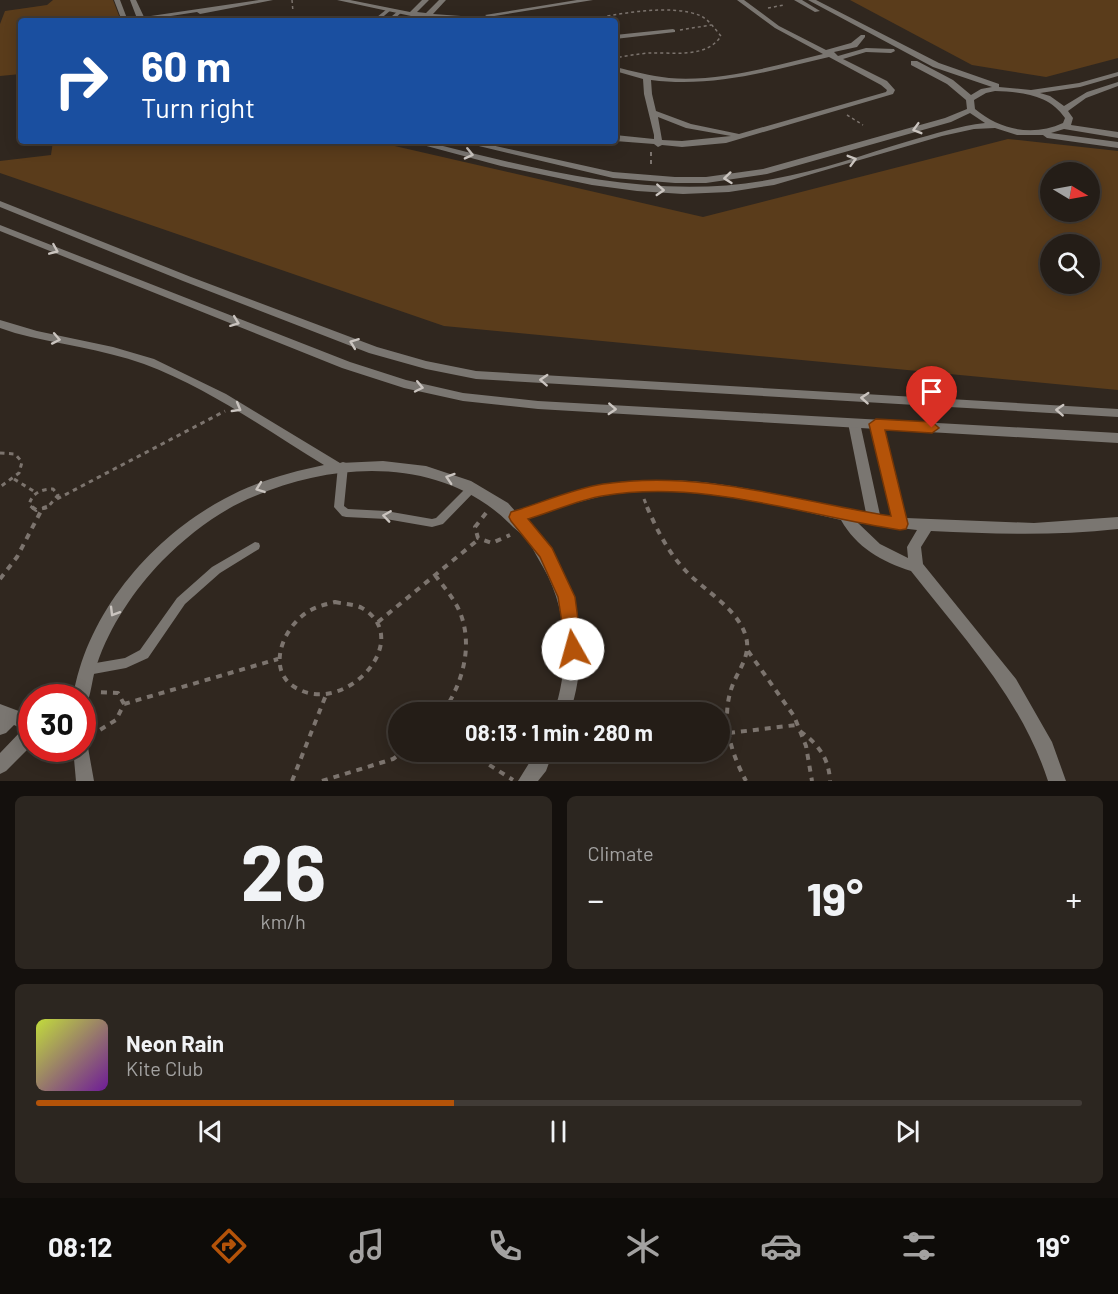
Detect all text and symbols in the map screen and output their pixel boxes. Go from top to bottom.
text: 60 m [141,40,231,90]
icon: right [42,42,120,120]
text: Turn right [141,91,255,123]
one-way arrow [912,122,923,134]
one-way arrow [464,147,474,160]
one-way arrow [846,155,857,167]
north arrow [1040,162,1100,222]
map controls [1040,162,1100,294]
one-way arrow [723,171,733,184]
one-way arrow [656,183,665,196]
button: search [1040,234,1100,294]
one-way arrow [48,243,59,255]
one-way arrow [229,315,240,327]
one-way arrow [51,332,61,345]
one-way arrow [349,337,360,350]
pin [906,366,957,428]
one-way arrow [540,374,549,387]
icon: arrive [915,375,948,408]
one-way arrow [414,380,424,393]
one-way arrow [860,392,869,405]
one-way arrow [231,401,241,412]
one-way arrow [608,403,617,416]
one-way arrow [1055,403,1064,416]
one-way arrow [445,473,456,486]
one-way arrow [255,481,266,494]
one-way arrow [382,510,391,522]
one-way arrow [110,606,122,616]
position arrow [541,617,605,681]
speed limit sign: 30 [18,684,96,762]
text: 08:13 · 1 min · 280 m [465,719,653,745]
text: 26 [240,823,326,917]
text: Climate [588,841,654,865]
text: 19° [806,871,863,925]
text: − [588,879,604,919]
text: + [1066,879,1082,919]
text: km/h [261,909,306,933]
text: Neon Rain [126,1030,224,1056]
text: Kite Club [126,1056,203,1080]
icon: previous [194,1115,227,1148]
icon: pause [542,1115,575,1148]
icon: next [891,1115,924,1148]
icon: directions [208,1225,250,1267]
icon: music [346,1225,388,1267]
icon: phone [484,1225,526,1267]
icon: climate [622,1225,664,1267]
icon: car [760,1225,802,1267]
icon: filters [898,1225,940,1267]
text: 08:12 [48,1230,112,1262]
text: 19° [1036,1230,1070,1262]

